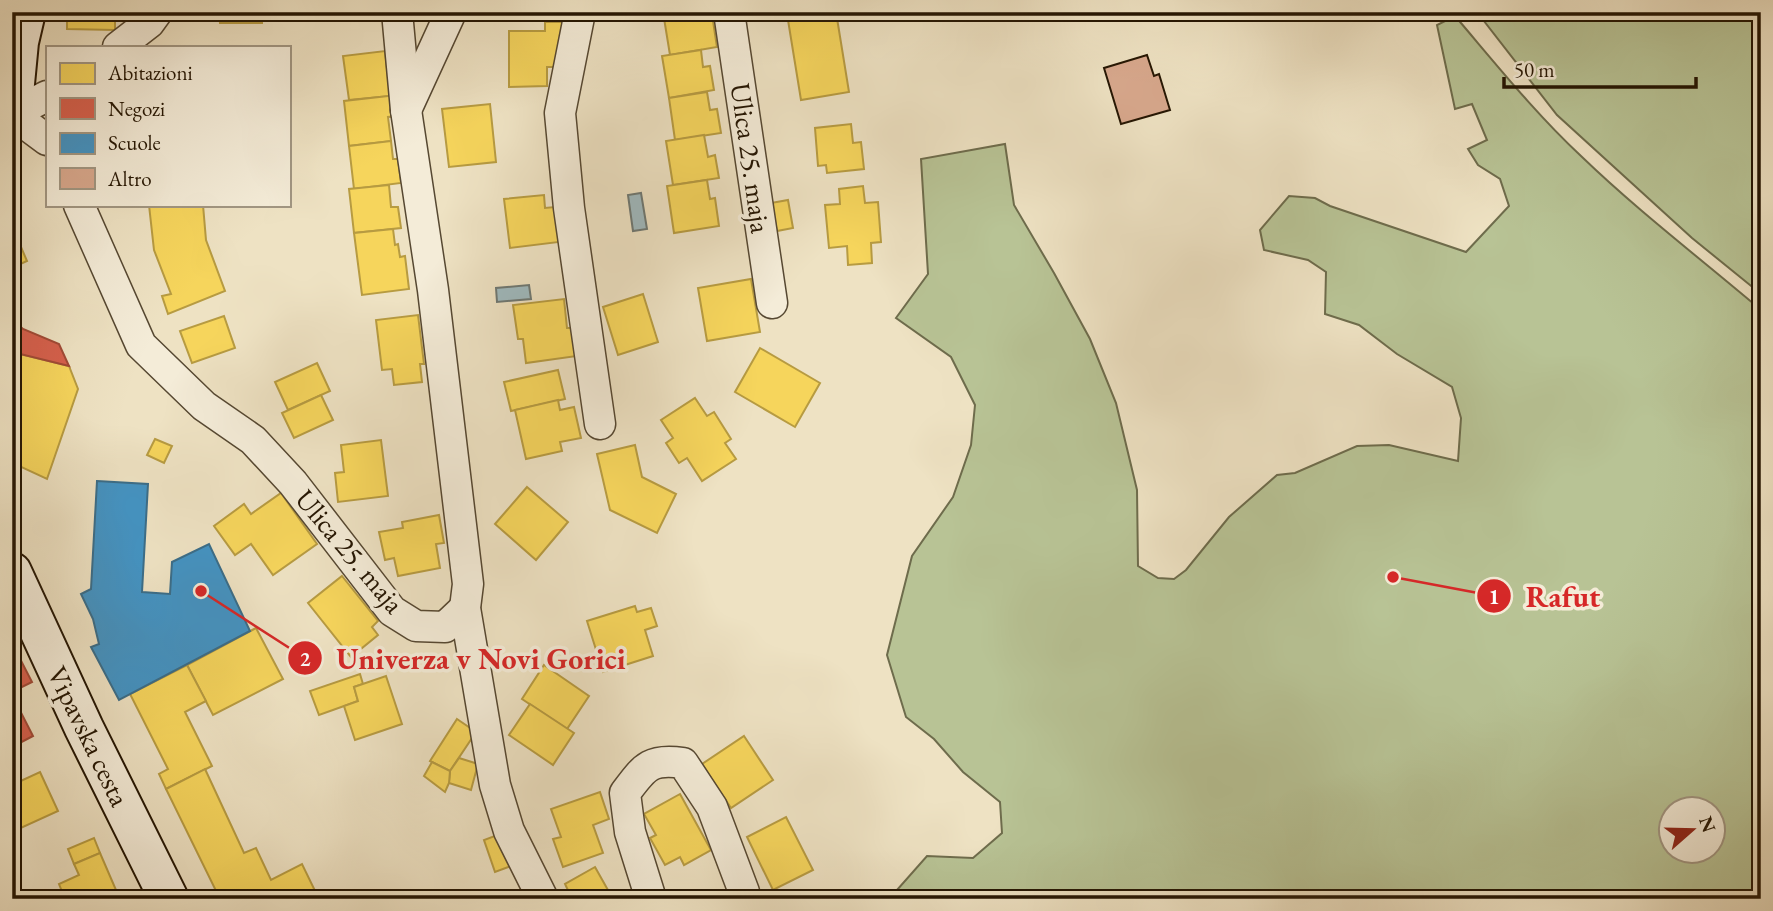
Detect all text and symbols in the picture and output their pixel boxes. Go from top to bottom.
legend [46,46,290,206]
scale bar [1504,46,1696,90]
text: 50 m [1514,56,1555,83]
text: Abitazioni [107,59,193,86]
street label: Ulica 25. maja [723,81,779,236]
text: Negozi [108,95,165,122]
text: Scuole [108,129,161,156]
text: Altro [107,165,152,192]
street label: Ulica 25. maja [288,482,413,621]
callout: Rafut [1477,571,1614,622]
text: Rafut [1526,577,1601,616]
text: 1 [1488,583,1500,610]
callout: Univerza v Novi Gorici [288,633,640,684]
text: Univerza v Novi Gorici [336,639,626,678]
text: 2 [299,645,311,672]
street label: Vipavska cesta [40,660,139,813]
north arrow [1658,796,1728,866]
text: N [1693,813,1722,836]

